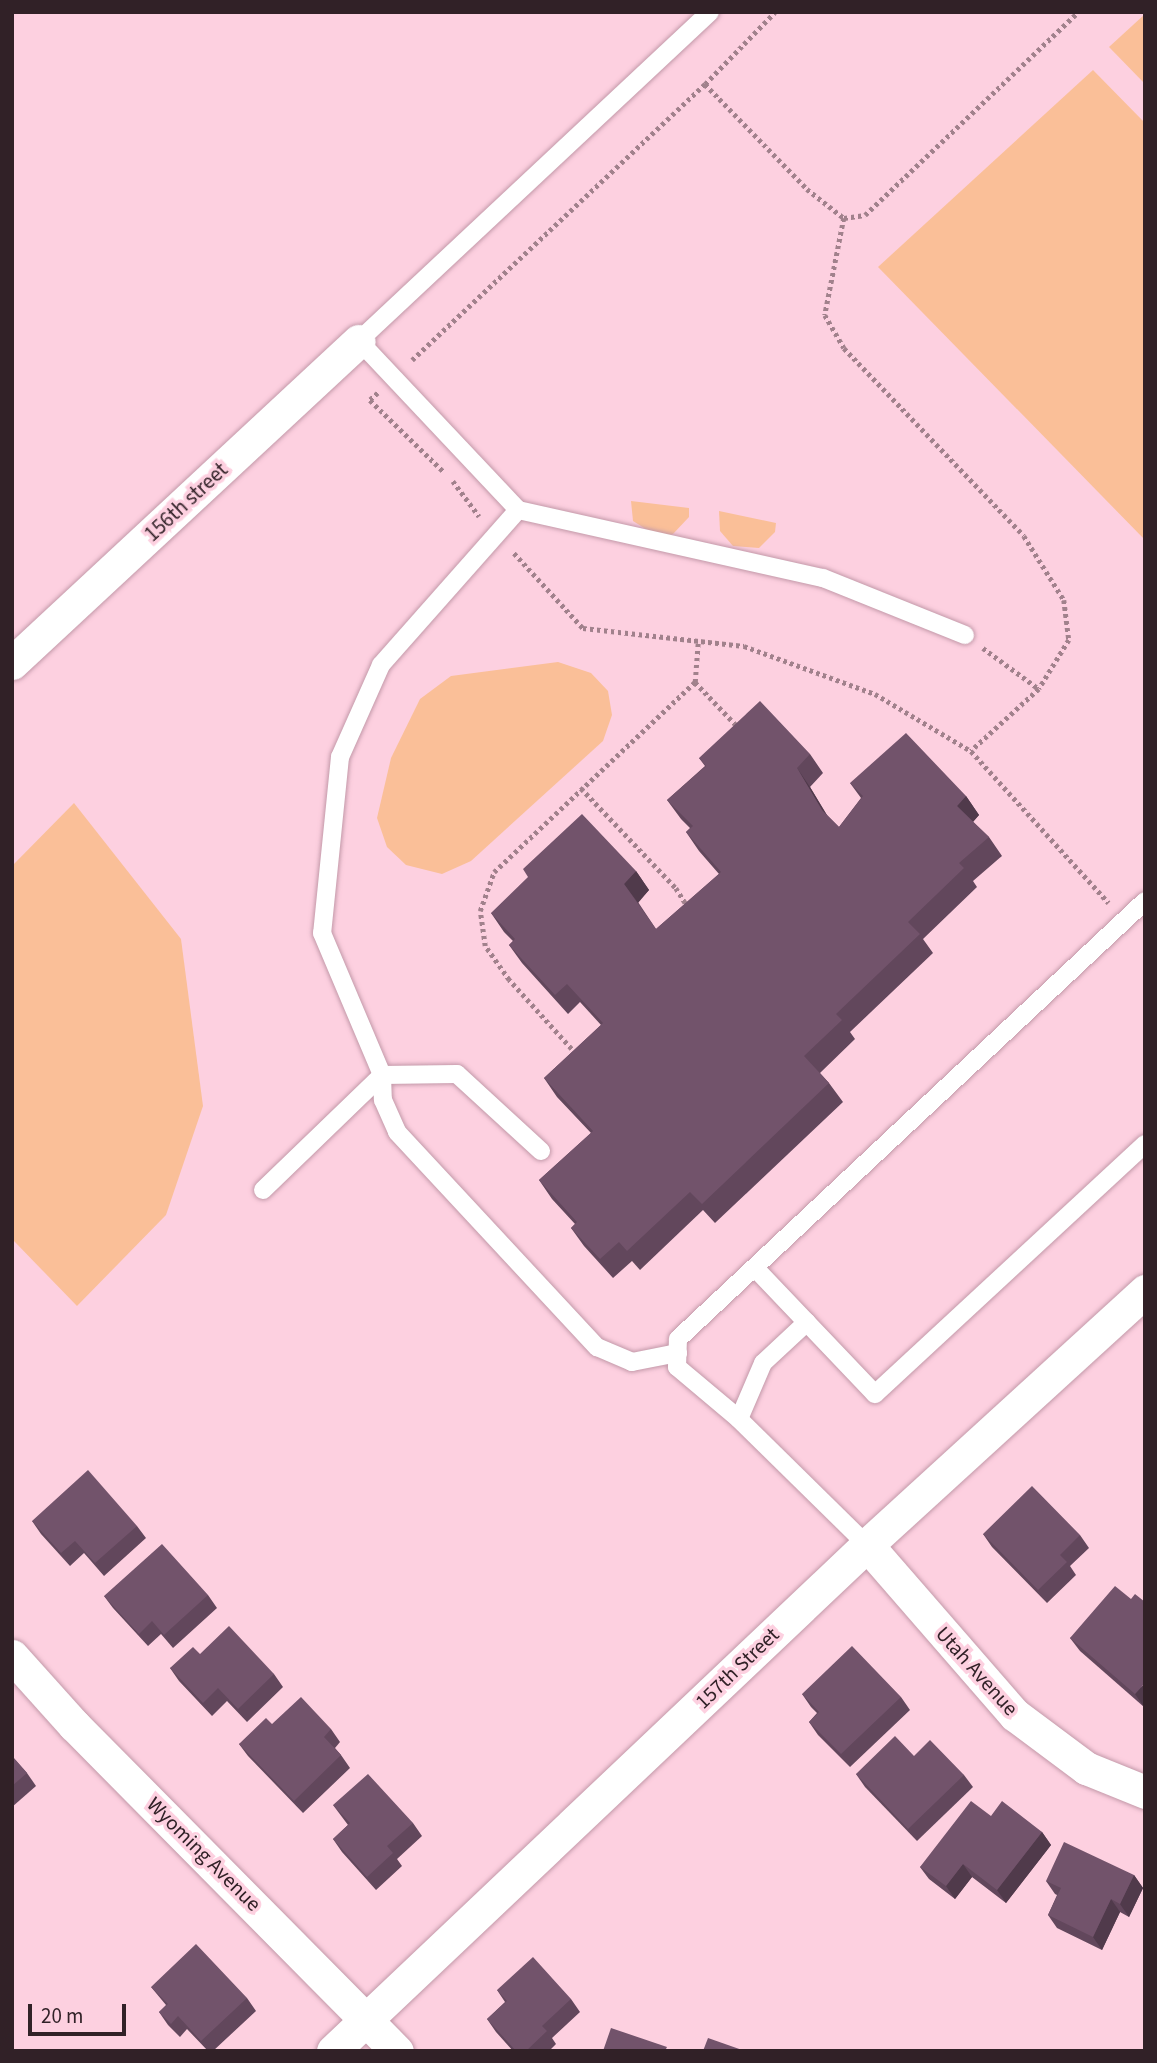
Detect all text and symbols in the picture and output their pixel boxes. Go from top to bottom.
street label: 156th street [139,457,233,547]
street label: Utah Avenue [930,1621,1024,1721]
street label: 157th Street [690,1622,784,1714]
street label: Wyoming Avenue [142,1792,266,1916]
scale bar [32,1990,130,2034]
text: 20 m [41,2001,83,2031]

